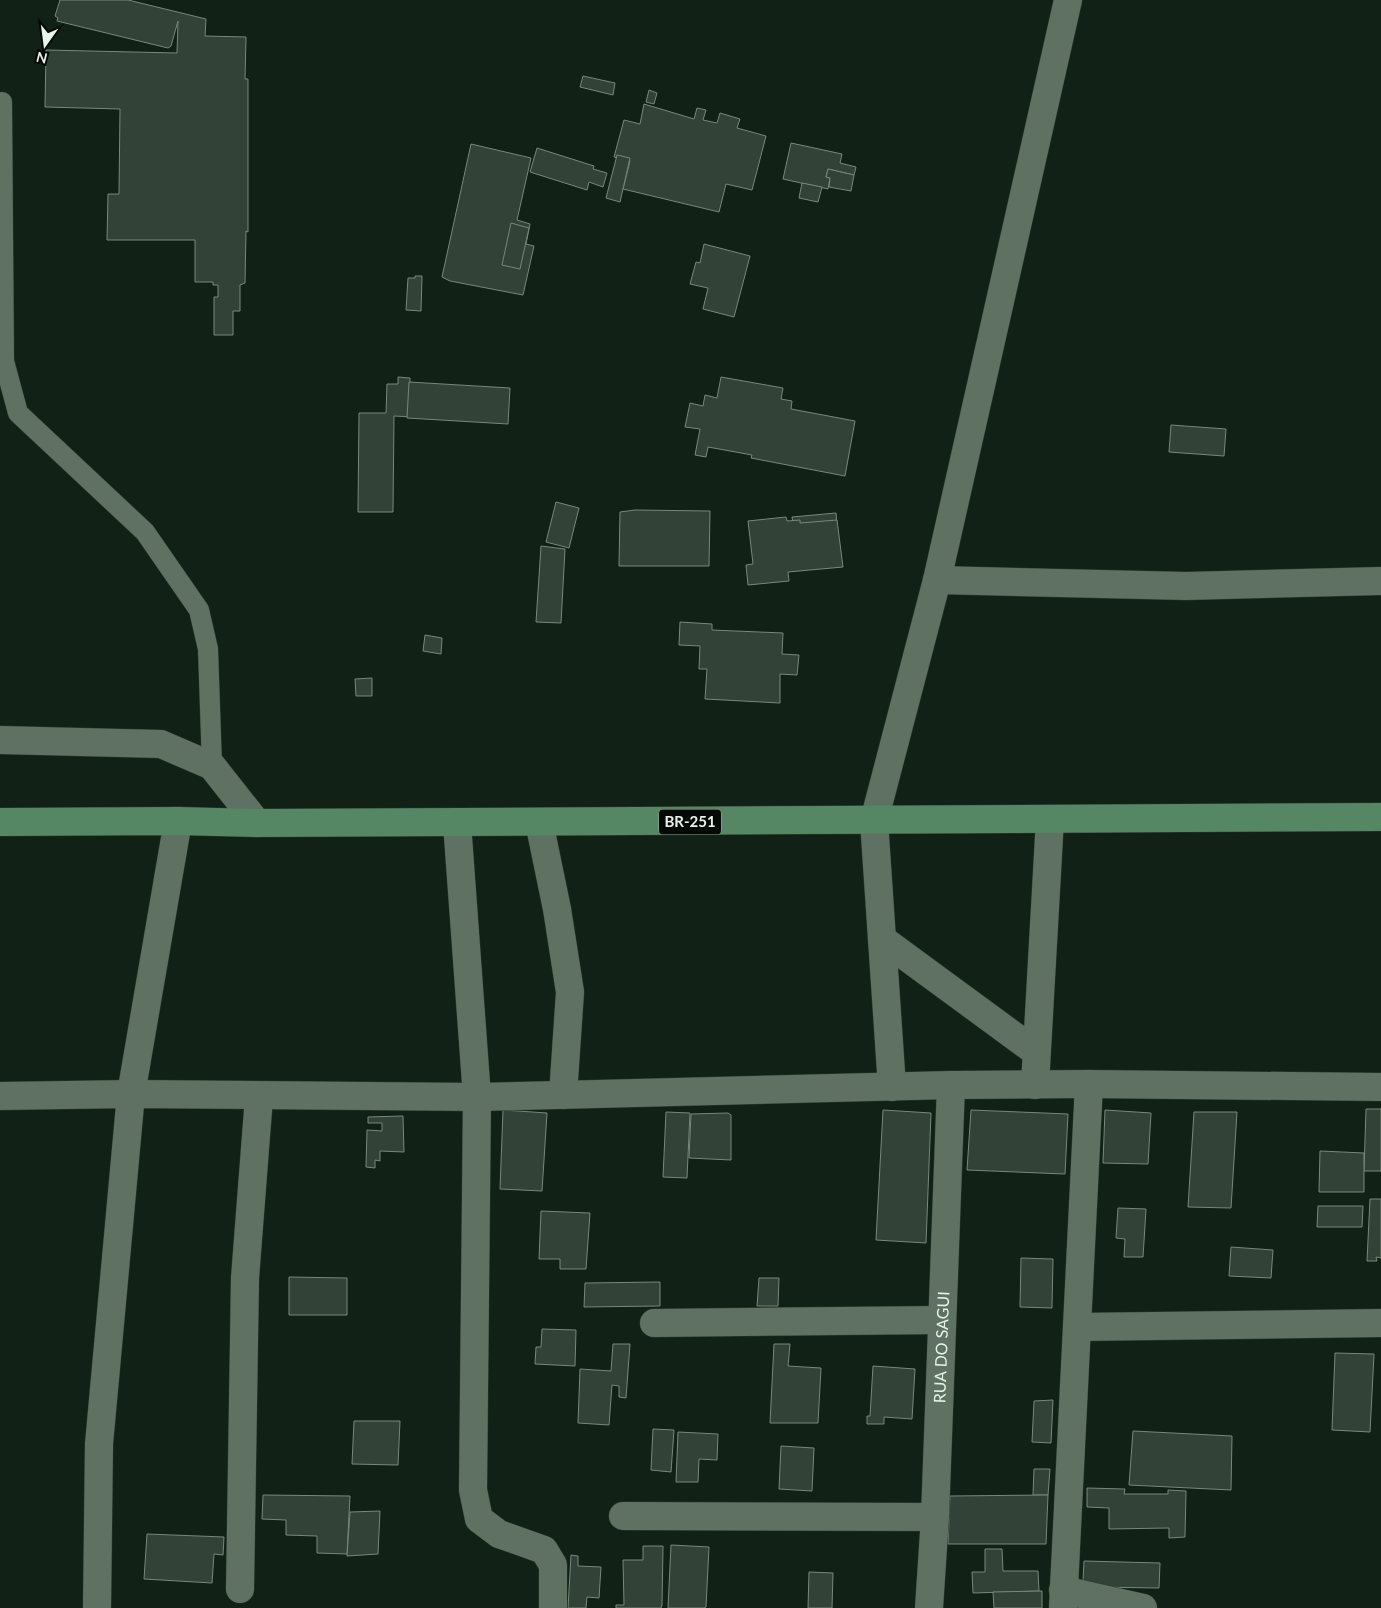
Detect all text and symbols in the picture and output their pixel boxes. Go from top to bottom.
north arrow [20,20,70,70]
text: N [34,49,49,68]
road number: BR-251 [659,810,721,834]
street label: RUA DO SAGUI [929,1291,952,1404]

